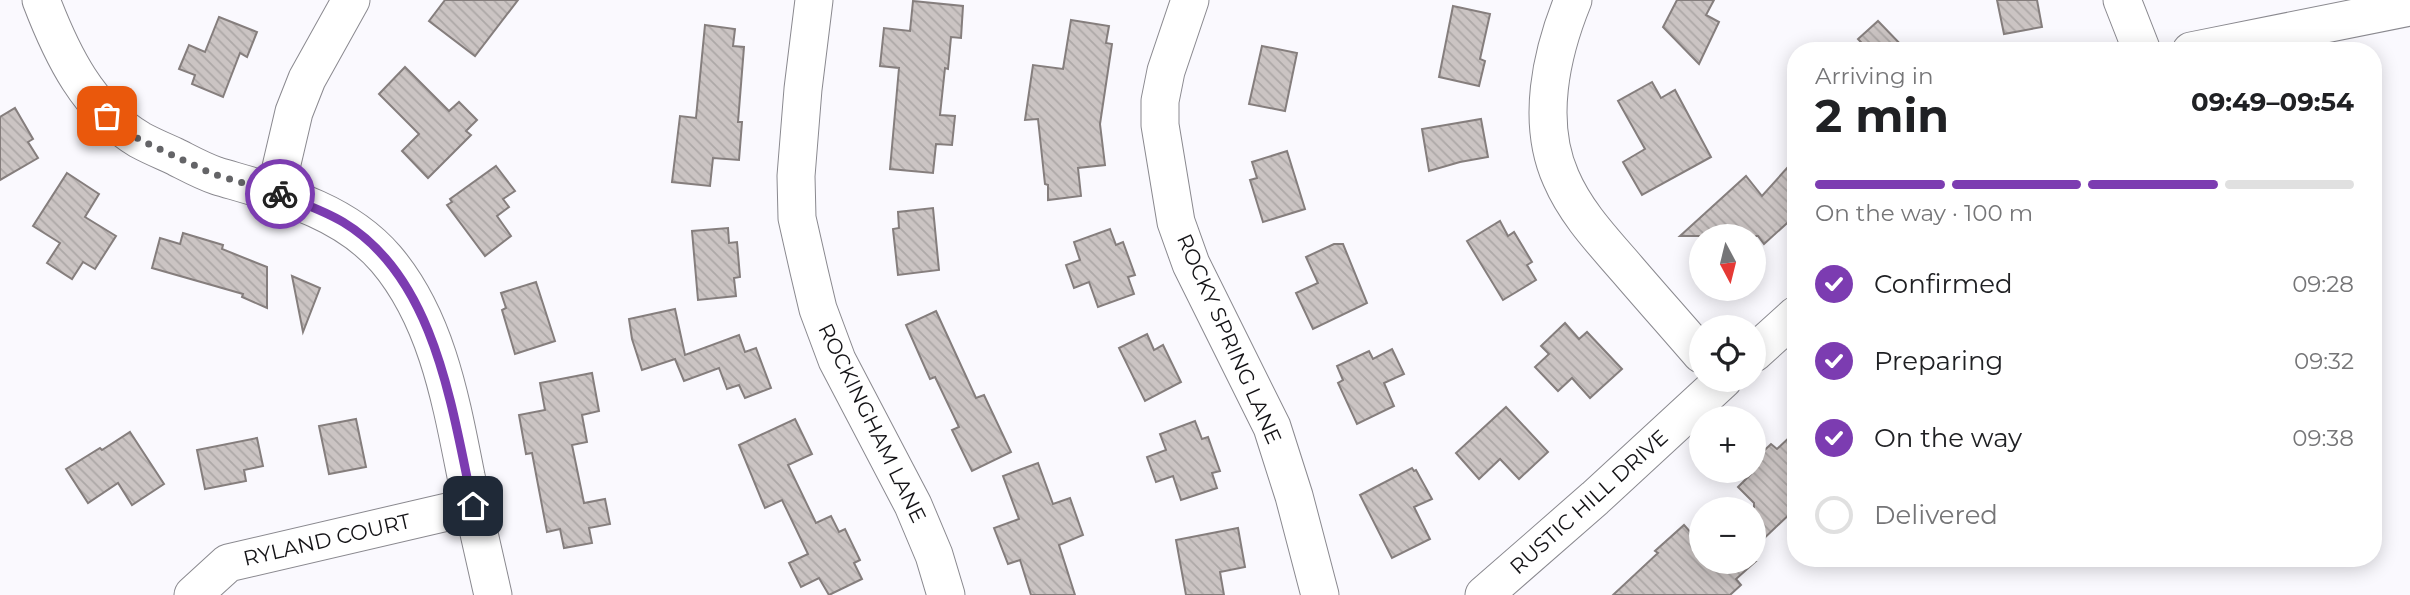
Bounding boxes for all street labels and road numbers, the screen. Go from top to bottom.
street label: ROCKY SPRING LANE [1172,230,1287,448]
street label: ROCKINGHAM LANE [813,319,932,526]
street label: RUSTIC HILL DRIVE [1505,424,1673,579]
street label: RYLAND COURT [241,508,413,571]

